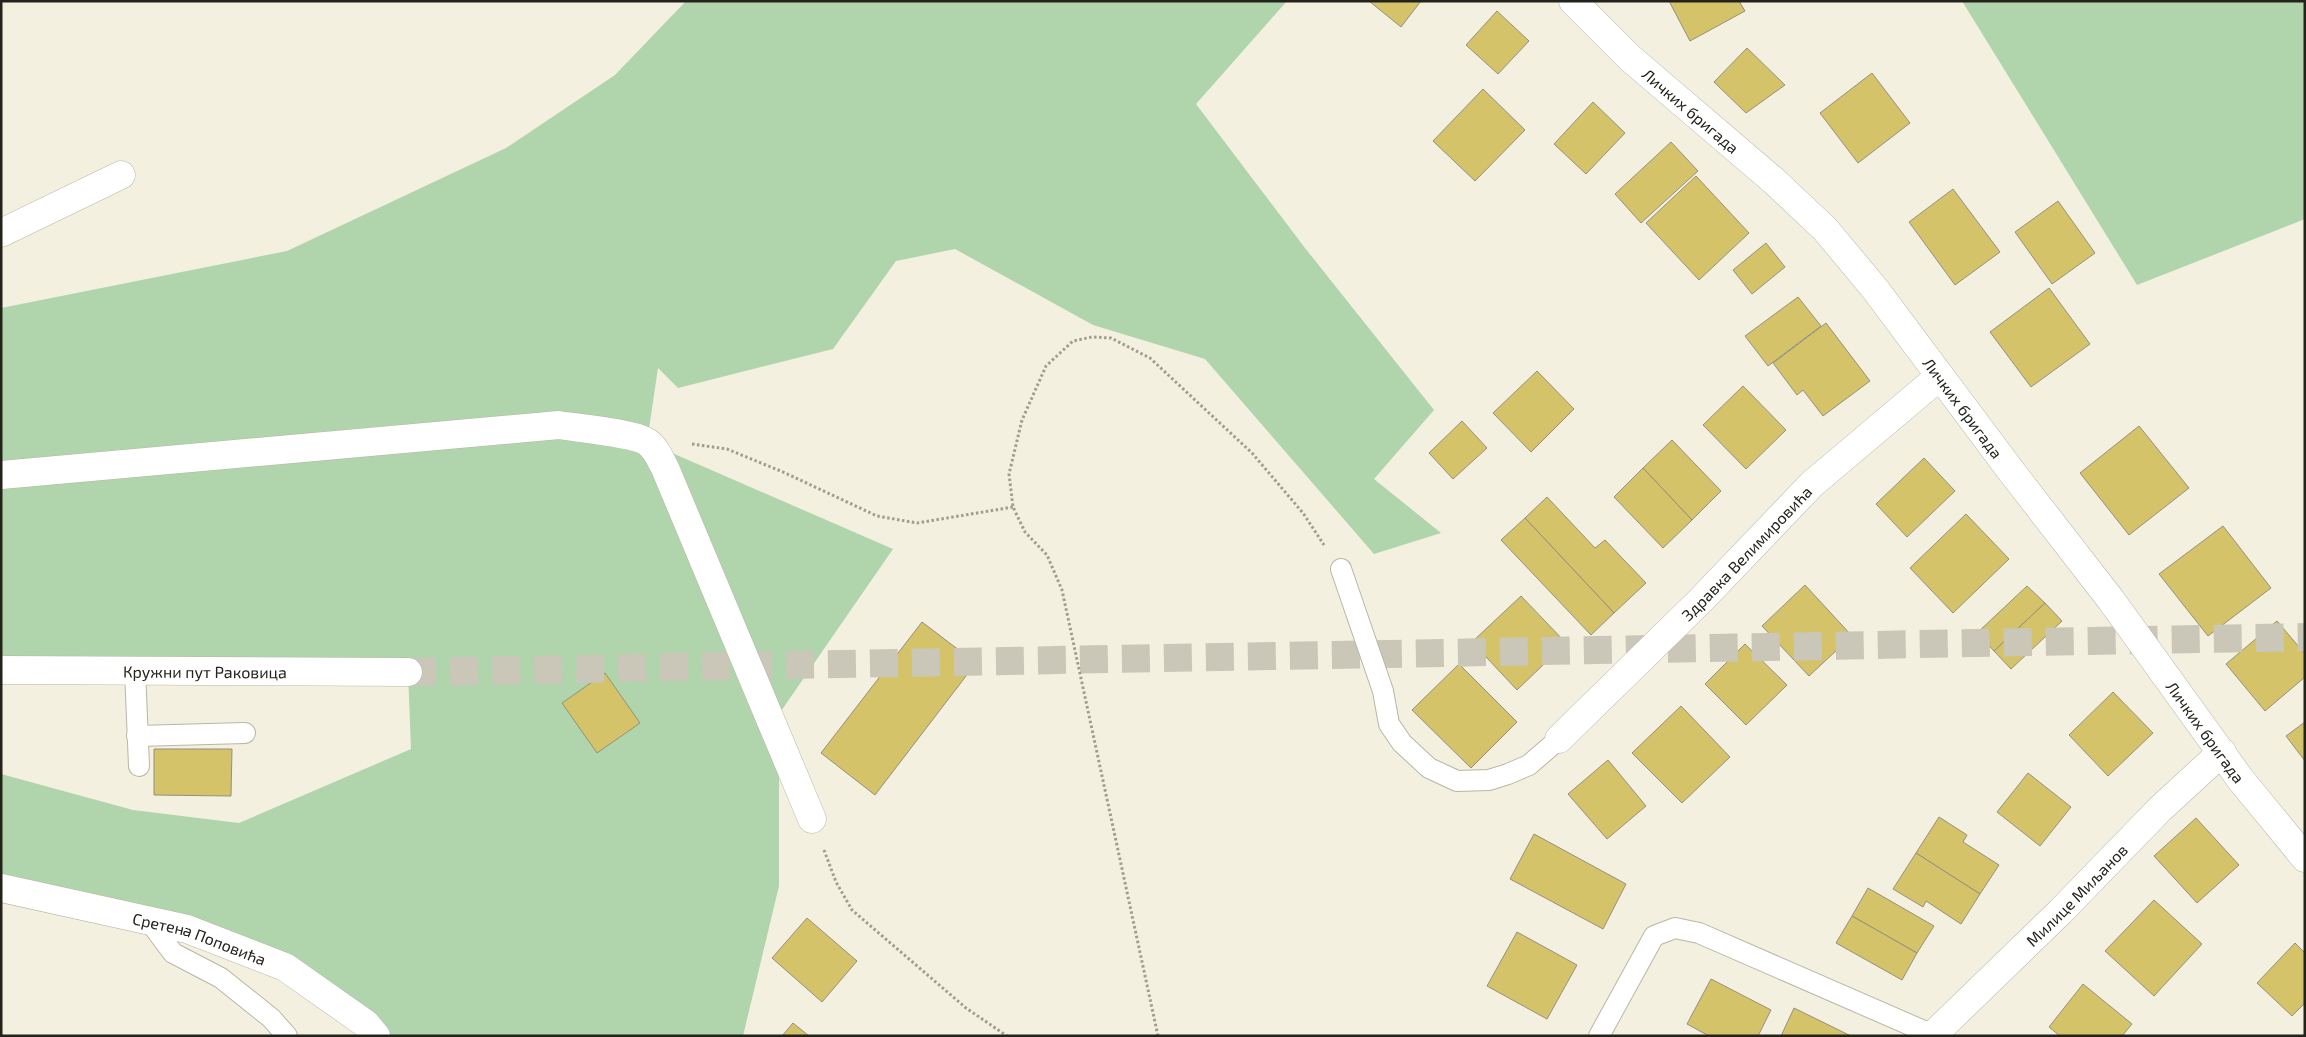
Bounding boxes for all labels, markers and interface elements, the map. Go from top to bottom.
street label: Личких бригада [1639,64,1743,157]
street label: Личких бригада [1920,353,2007,462]
street label: Здравка Велимировића [1677,481,1815,624]
street label: Кружни пут Раковица [123,661,287,681]
street label: Личких бригада [2163,677,2249,786]
street label: Милице Миљанов [2022,840,2131,950]
street label: Сретена Поповића [131,908,269,968]

